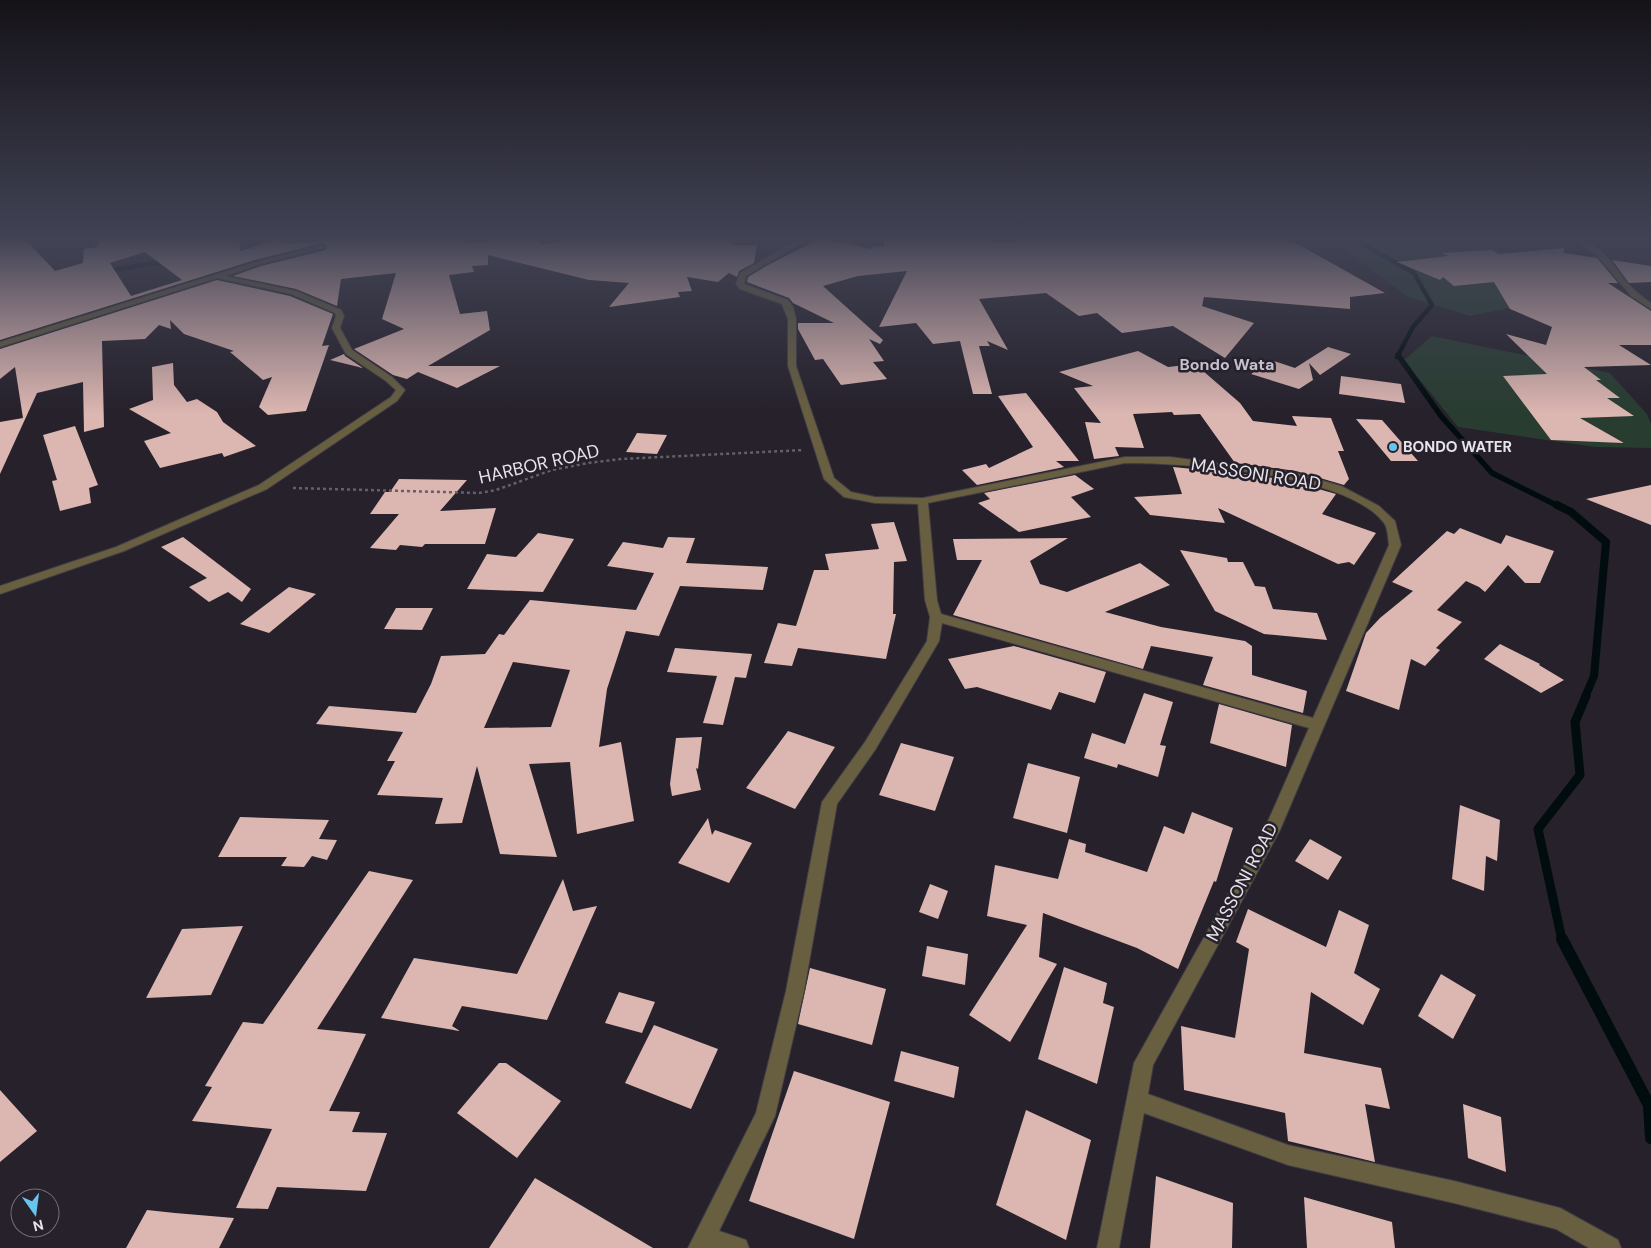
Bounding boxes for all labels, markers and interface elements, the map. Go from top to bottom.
district label: Bondo Wata [1180,354,1274,375]
place label: BONDO WATER [1403,437,1512,457]
street label: HARBOR ROAD [476,438,602,490]
marker: BONDO WATER [1387,441,1399,453]
street label: MASSONI ROAD [1189,452,1323,496]
street label: MASSONI ROAD [1201,818,1283,946]
north arrow [10,1188,60,1238]
text: N [31,1216,45,1236]

